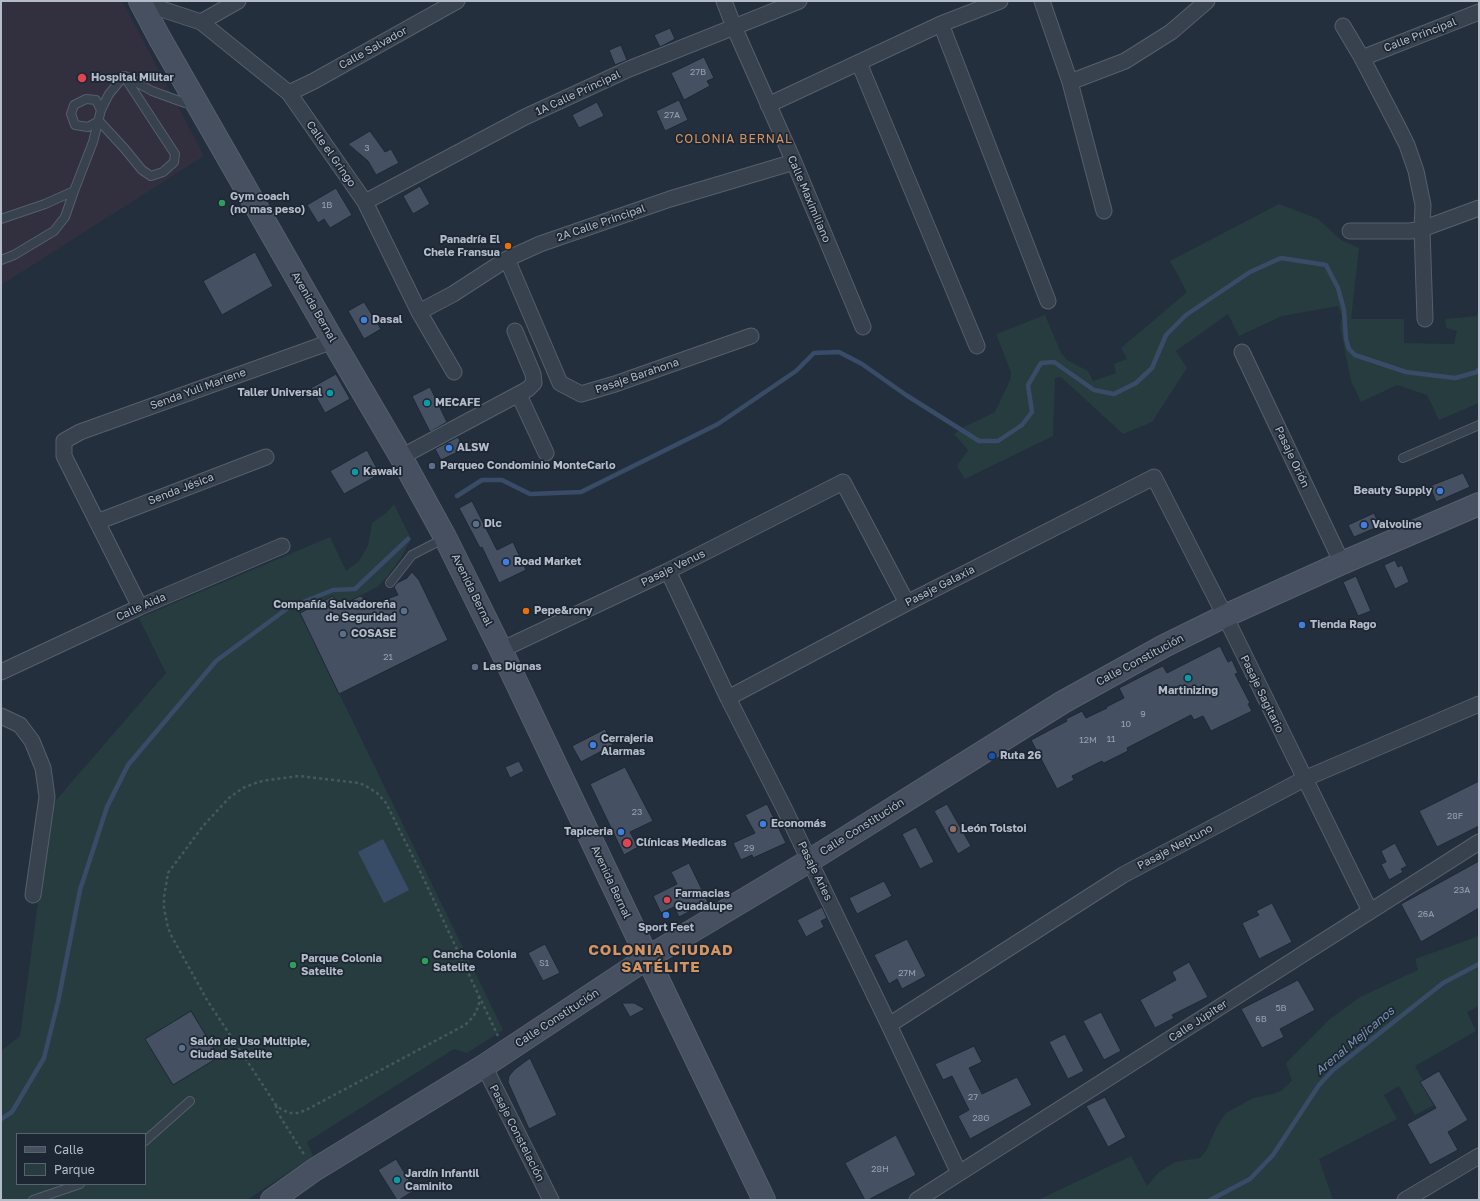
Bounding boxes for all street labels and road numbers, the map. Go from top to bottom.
street label: Calle Principal [1382,15,1458,55]
street label: Calle Salvador [337,24,409,72]
street label: 1A Calle Principal [534,68,622,118]
street label: Calle el Gringo [303,118,359,190]
street label: Calle Maximiliano [785,154,833,244]
street label: 2A Calle Principal [555,202,647,244]
street label: Avenida Bernal [289,269,339,345]
street label: Pasaje Barahona [593,355,681,397]
street label: Senda Yuli Marlene [148,366,248,412]
street label: Pasaje Orión [1272,424,1312,490]
street label: Senda Jésica [146,470,216,508]
street label: Pasaje Venus [639,547,707,589]
street label: Avenida Bernal [449,552,495,628]
street label: Pasaje Galaxia [903,563,977,609]
street label: Calle Aida [114,590,168,624]
street label: Calle Constitución [1094,631,1186,689]
street label: Pasaje Sagitario [1237,653,1287,735]
street label: Calle Constitución [817,796,907,858]
street label: Pasaje Neptuno [1135,822,1215,872]
street label: Pasaje Aries [795,839,835,903]
street label: Avenida Bernal [588,843,634,921]
street label: Calle Constitución [513,986,601,1050]
street label: Calle Júpiter [1166,997,1230,1045]
street label: Pasaje Constelación [487,1082,547,1184]

